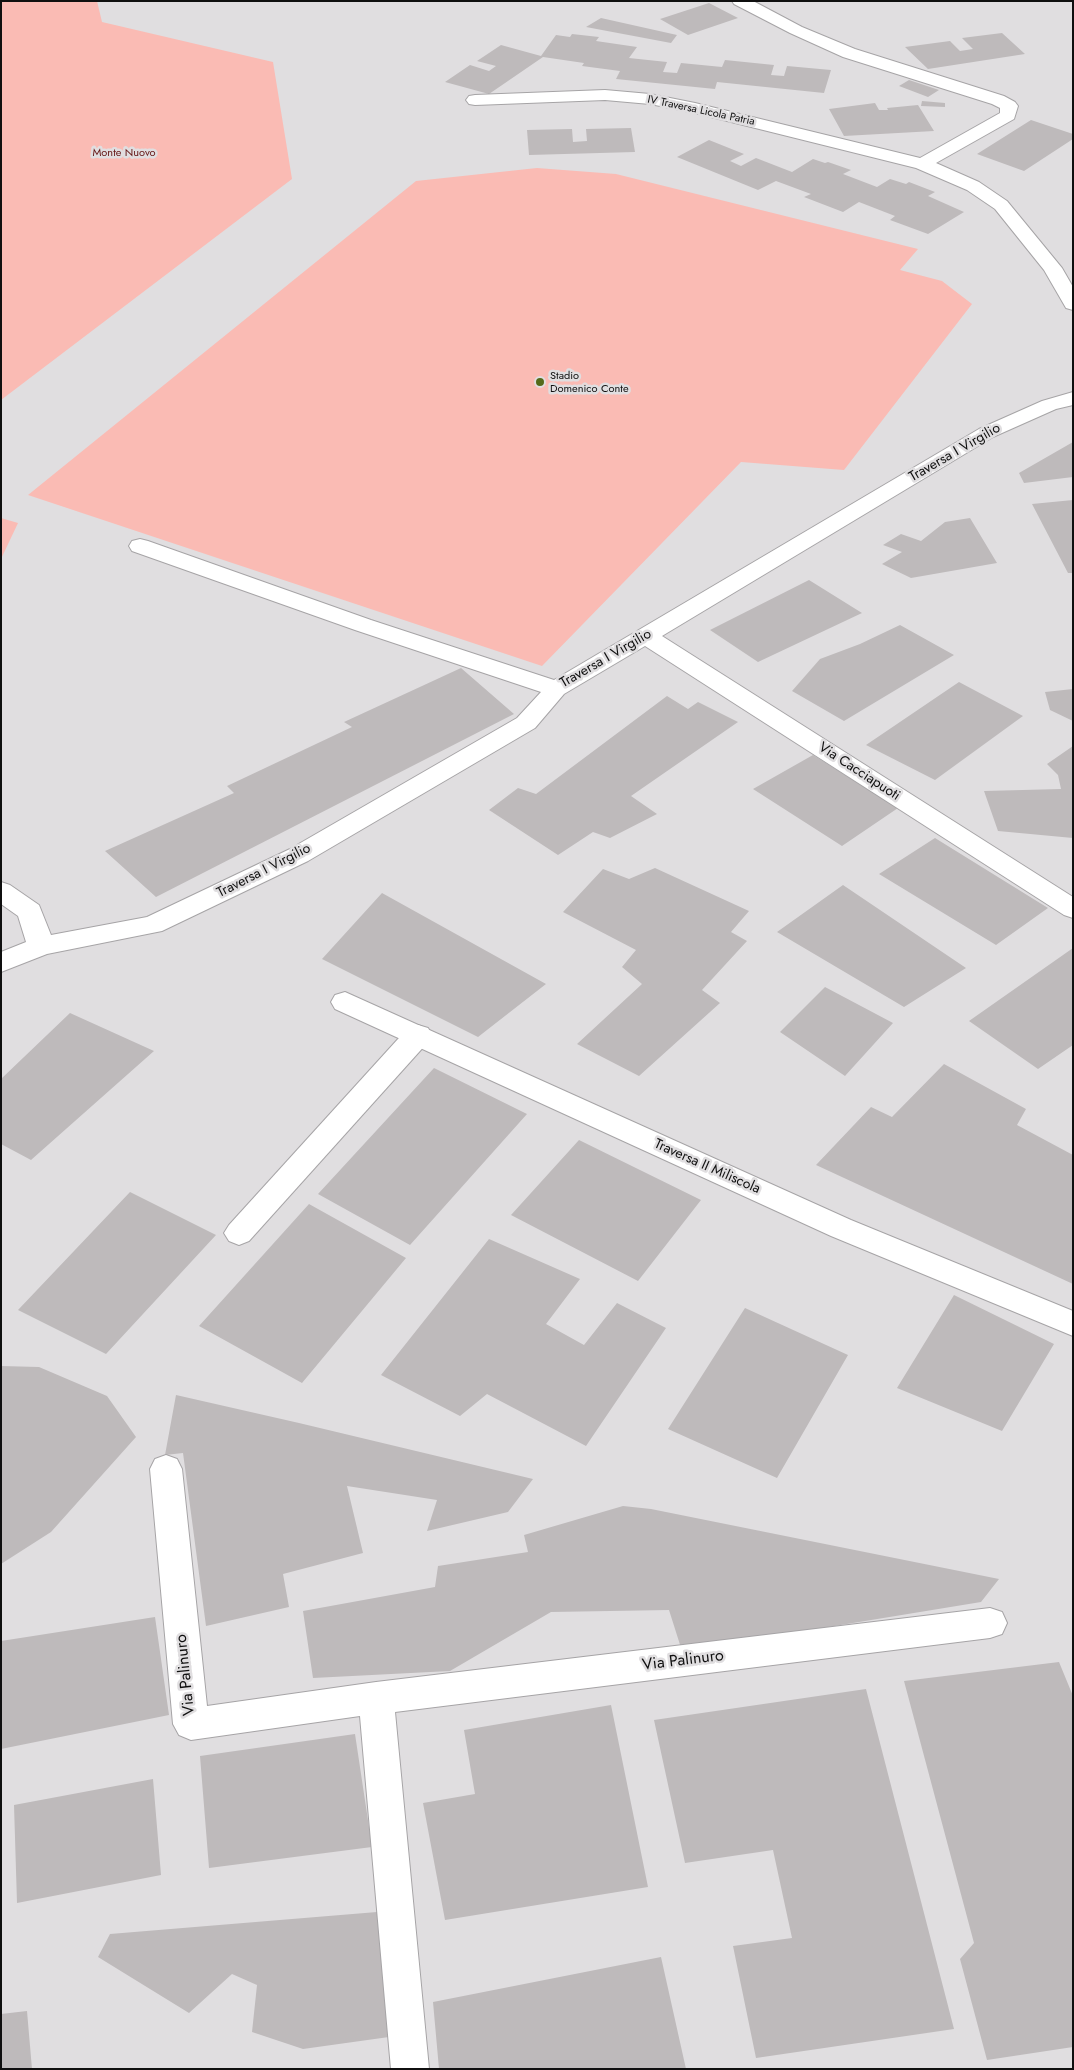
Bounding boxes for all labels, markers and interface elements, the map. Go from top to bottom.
street label: IV Traversa Licola Patria [646,93,756,129]
park label: Monte Nuovo [92,146,156,160]
place label: Stadio Domenico Conte [550,369,629,395]
marker: Stadio Domenico Conte [534,376,546,388]
street label: Traversa I Virgilio [906,420,1004,486]
street label: Traversa I Virgilio [557,626,655,692]
street label: Via Cacciapuoti [815,739,903,805]
street label: Traversa I Virgilio [214,840,314,902]
street label: Traversa II Miliscola [651,1136,763,1198]
street label: Via Palinuro [172,1633,200,1717]
street label: Via Palinuro [641,1646,725,1676]

